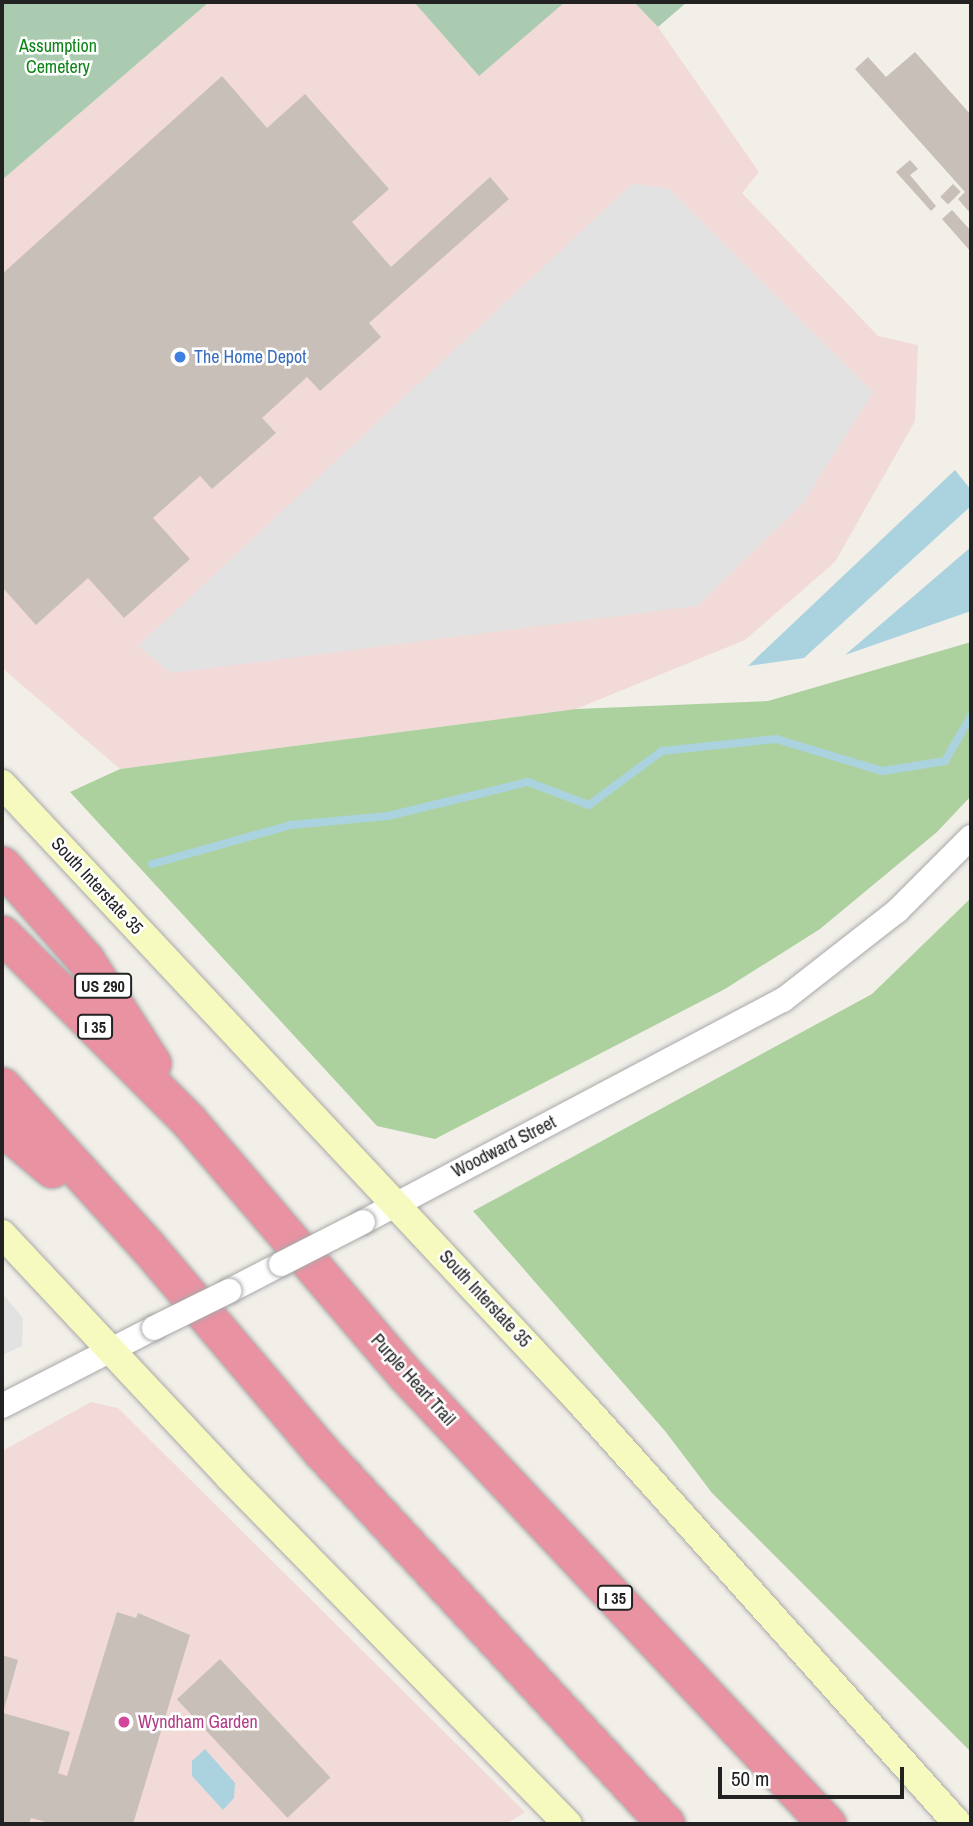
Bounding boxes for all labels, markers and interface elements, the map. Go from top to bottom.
park label: Assumption Cemetery [19,36,97,78]
place label: The Home Depot [194,346,306,368]
marker: The Home Depot [172,349,188,365]
street label: South Interstate 35 [47,833,147,939]
road number: US 290 [73,974,133,998]
road number: I 35 [76,1015,114,1040]
street label: Woodward Street [448,1112,560,1182]
street label: South Interstate 35 [435,1246,535,1352]
street label: Purple Heart Trail [366,1330,460,1430]
road number: I 35 [596,1586,634,1610]
place label: Wyndham Garden [138,1711,258,1733]
marker: Wyndham Garden [116,1714,132,1730]
scale bar [721,1752,906,1796]
text: 50 m [731,1764,769,1793]

